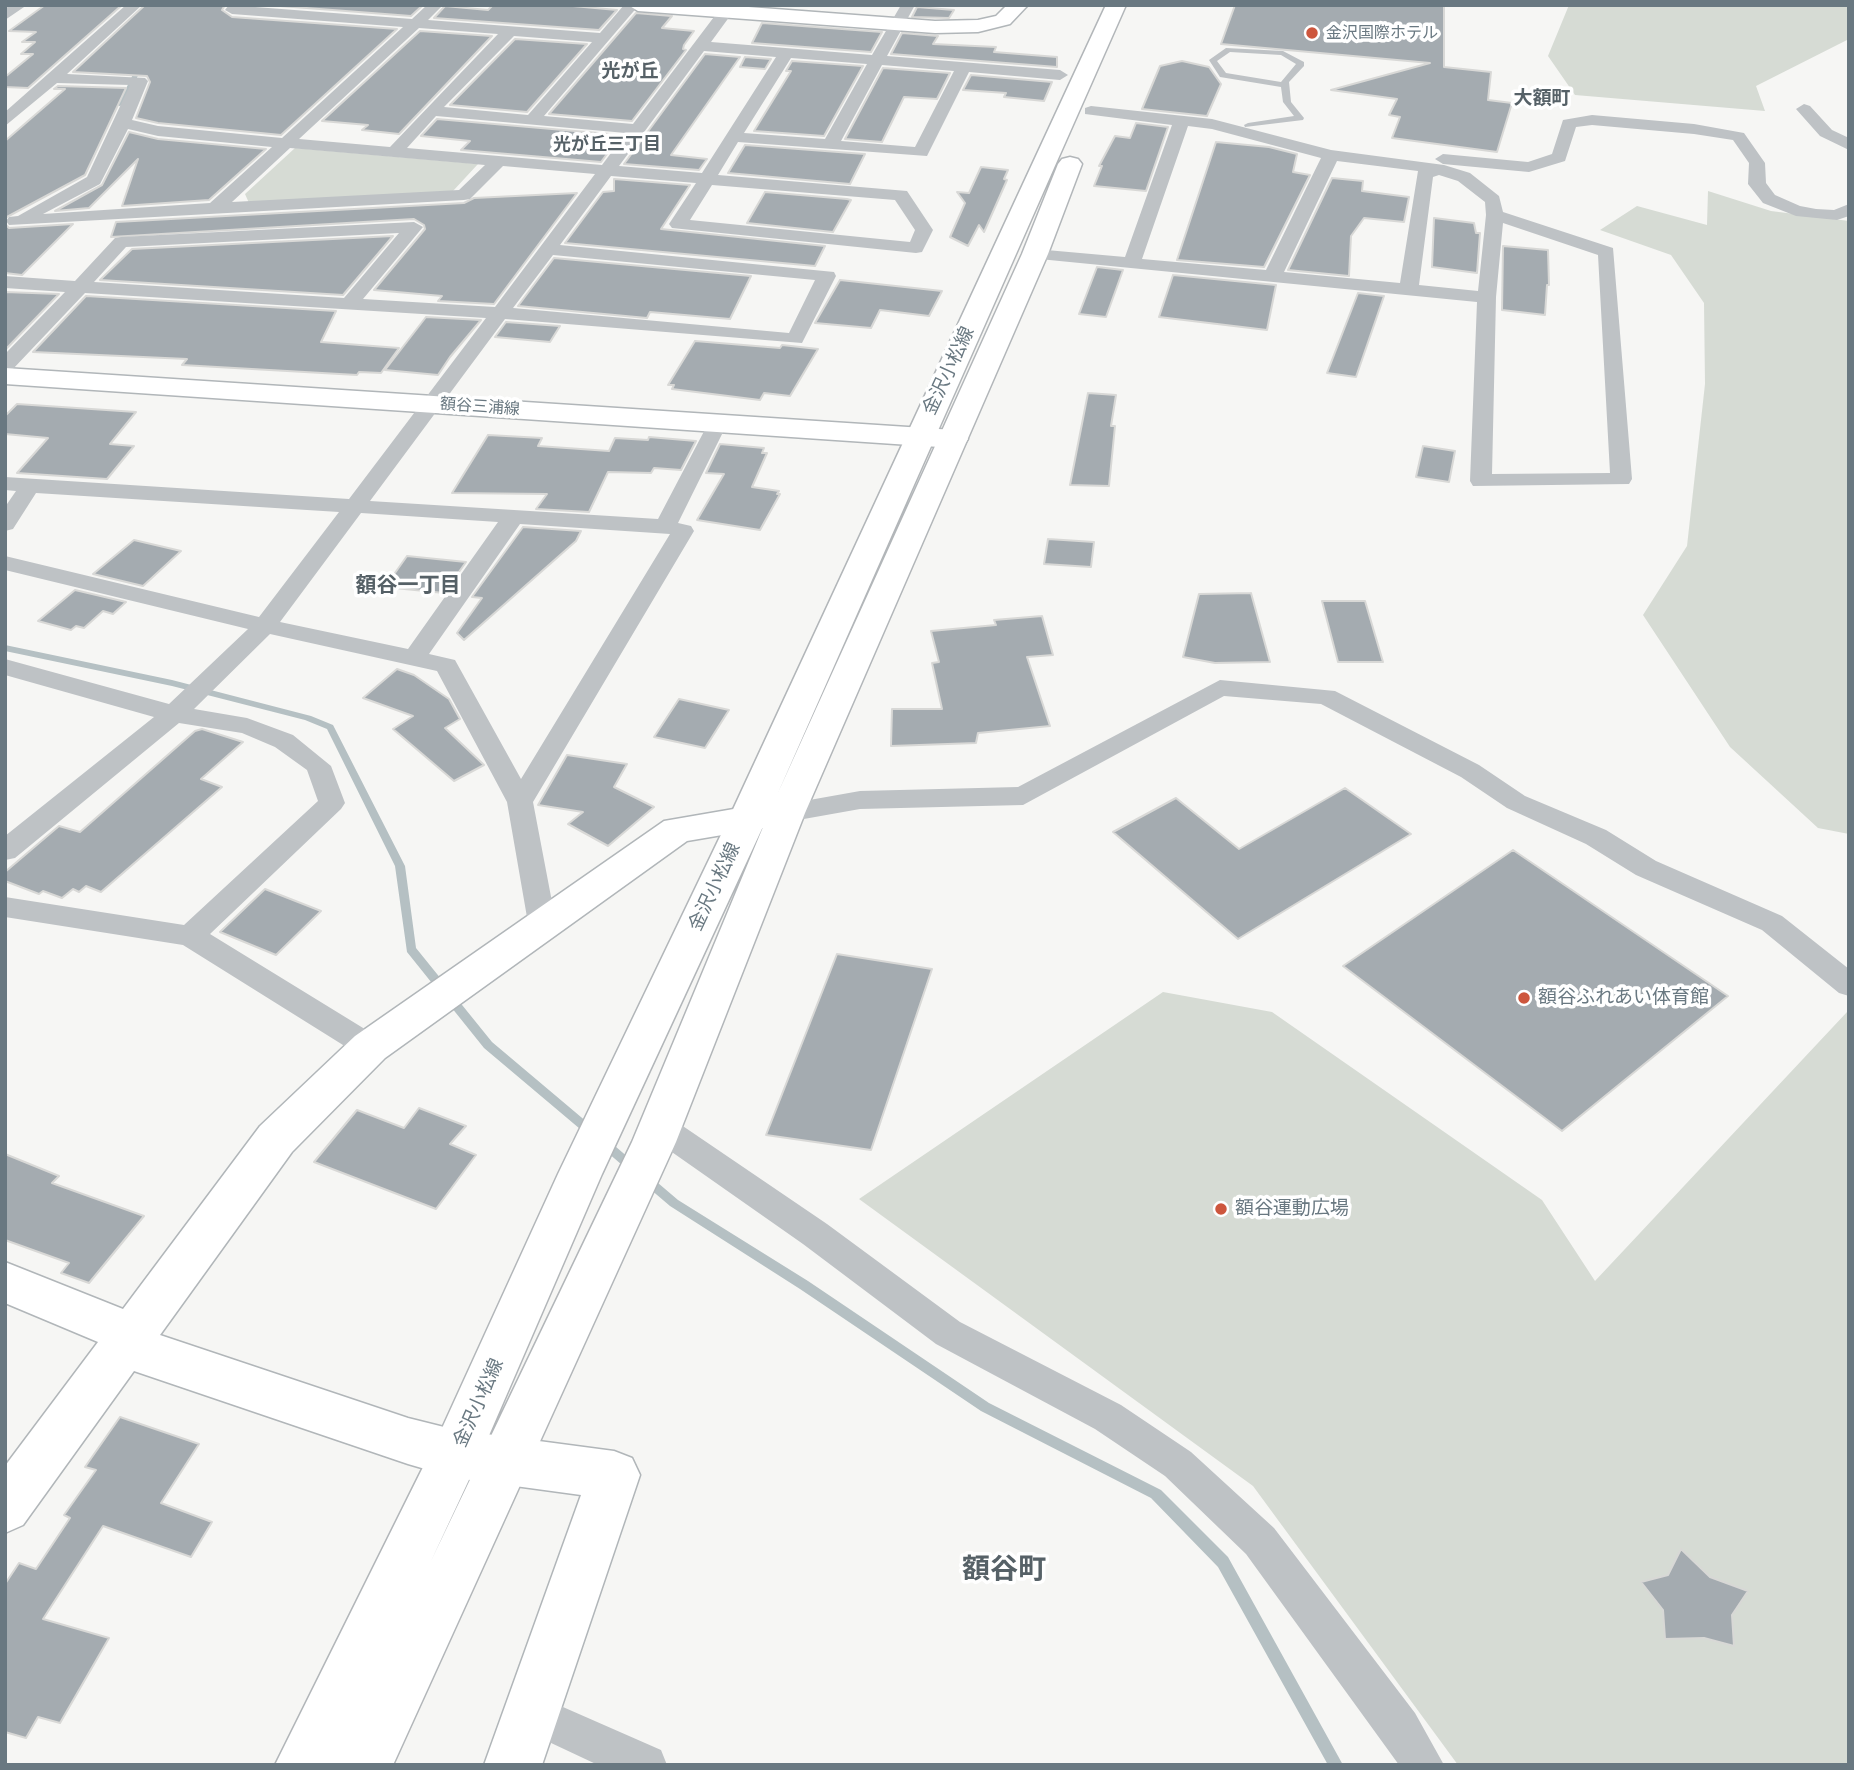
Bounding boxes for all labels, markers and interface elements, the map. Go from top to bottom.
place label: 金沢国際ホテル [1326,23,1438,43]
marker: 金沢国際ホテル [1304,25,1320,41]
district label: 光が丘 [602,61,658,83]
district label: 大額町 [1514,88,1570,110]
district label: 光が丘三丁目 [553,134,661,156]
street label: 金沢小松線 [919,323,979,419]
street label: 額谷三浦線 [439,395,521,419]
district label: 額谷一丁目 [356,573,460,599]
street label: 金沢小松線 [685,839,745,935]
place label: 額谷ふれあい体育館 [1538,987,1709,1009]
marker: 額谷ふれあい体育館 [1516,990,1532,1006]
place label: 額谷運動広場 [1235,1198,1349,1220]
marker: 額谷運動広場 [1213,1201,1229,1217]
street label: 金沢小松線 [449,1355,509,1451]
district label: 額谷町 [962,1553,1046,1587]

